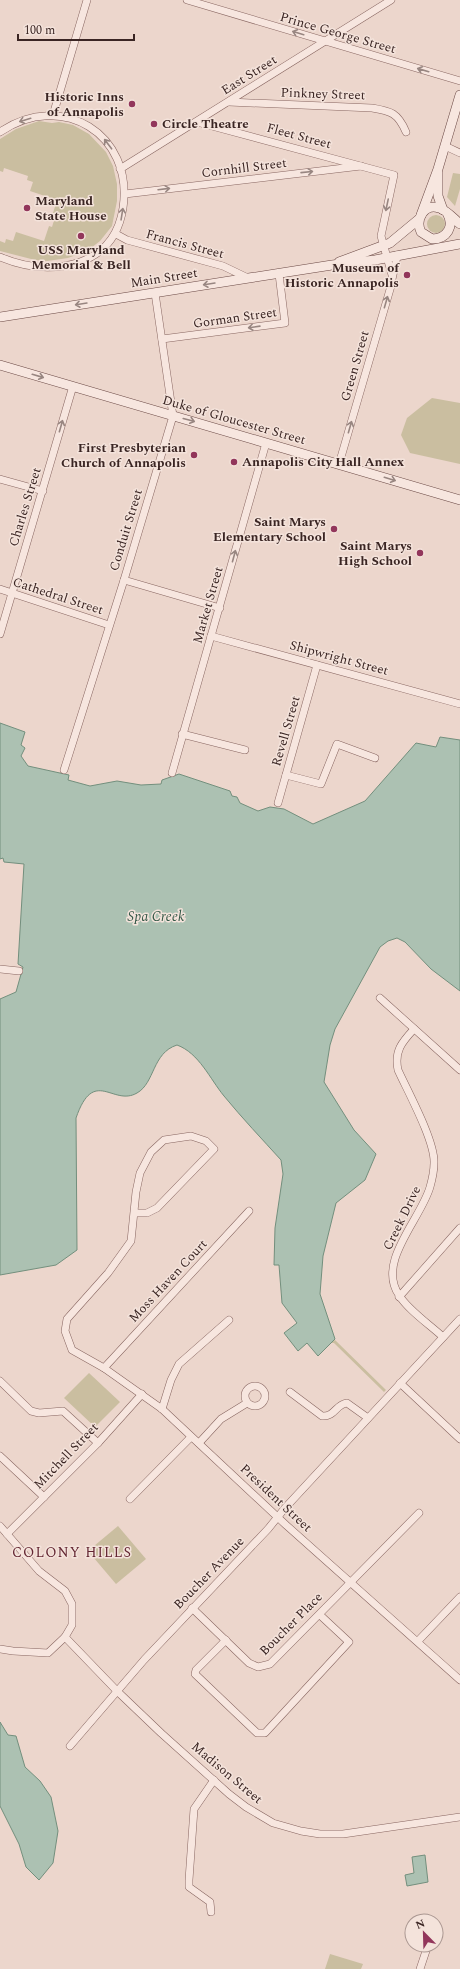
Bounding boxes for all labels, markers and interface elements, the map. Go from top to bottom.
street label: Prince George Street [278,7,399,59]
scale bar [18,16,134,42]
text: 100 m [24,21,55,40]
one-way arrow [292,29,305,36]
street label: East Street [217,50,281,100]
one-way arrow [416,66,429,73]
street label: Pinkney Street [280,83,366,105]
place label: Historic Inns of Annapolis [45,87,124,122]
marker: Historic Inns of Annapolis [127,99,137,109]
place label: Circle Theatre [162,114,249,134]
one-way arrow [19,117,32,124]
street label: Fleet Street [264,118,334,154]
marker: Circle Theatre [149,119,159,129]
one-way arrow [104,139,112,150]
street label: Cornhill Street [200,153,288,183]
one-way arrow [300,169,313,176]
one-way arrow [157,185,170,193]
place label: Maryland State House [35,191,107,226]
one-way arrow [383,198,391,211]
marker: Maryland State House [22,203,32,213]
one-way arrow [118,208,126,221]
street label: Francis Street [144,224,227,264]
marker: USS Maryland Memorial & Bell [76,231,86,241]
place label: USS Maryland Memorial & Bell [31,240,131,275]
place label: Museum of Historic Annapolis [285,258,400,293]
street label: Main Street [129,263,199,293]
marker: Museum of Historic Annapolis [402,270,412,280]
one-way arrow [203,280,216,288]
one-way arrow [383,296,390,309]
one-way arrow [75,300,88,308]
street label: Gorman Street [192,302,279,334]
one-way arrow [248,323,261,331]
street label: Green Street [335,328,375,404]
one-way arrow [31,373,44,380]
street label: Duke of Gloucester Street [160,390,308,450]
one-way arrow [182,417,195,425]
one-way arrow [58,420,65,433]
one-way arrow [347,420,354,433]
place label: First Presbyterian Church of Annapolis [61,438,186,473]
marker: First Presbyterian Church of Annapolis [189,450,199,460]
place label: Annapolis City Hall Annex [242,452,404,472]
marker: Annapolis City Hall Annex [229,457,239,467]
street label: Charles Street [4,465,47,549]
one-way arrow [383,476,396,483]
street label: Conduit Street [104,486,148,573]
place label: Saint Marys Elementary School [213,512,326,547]
marker: Saint Marys Elementary School [329,524,339,534]
place label: Saint Marys High School [338,536,412,571]
marker: Saint Marys High School [415,548,425,558]
one-way arrow [231,550,239,563]
street label: Market Street [187,564,229,646]
street label: Cathedral Street [10,572,106,620]
street label: Shipwright Street [287,635,391,681]
street label: Revell Street [266,693,306,769]
water label: Spa Creek [127,906,185,927]
street label: Creek Drive [378,1182,426,1254]
street label: Moss Haven Court [124,1235,212,1327]
street label: Mitchell Street [29,1418,103,1494]
street label: President Street [235,1459,317,1537]
street label: Boucher Avenue [169,1532,249,1614]
district label: COLONY HILLS [12,1542,132,1563]
street label: Boucher Place [255,1588,327,1660]
street label: Madison Street [187,1737,267,1809]
north arrow [404,1913,444,1953]
text: N [413,1915,428,1934]

